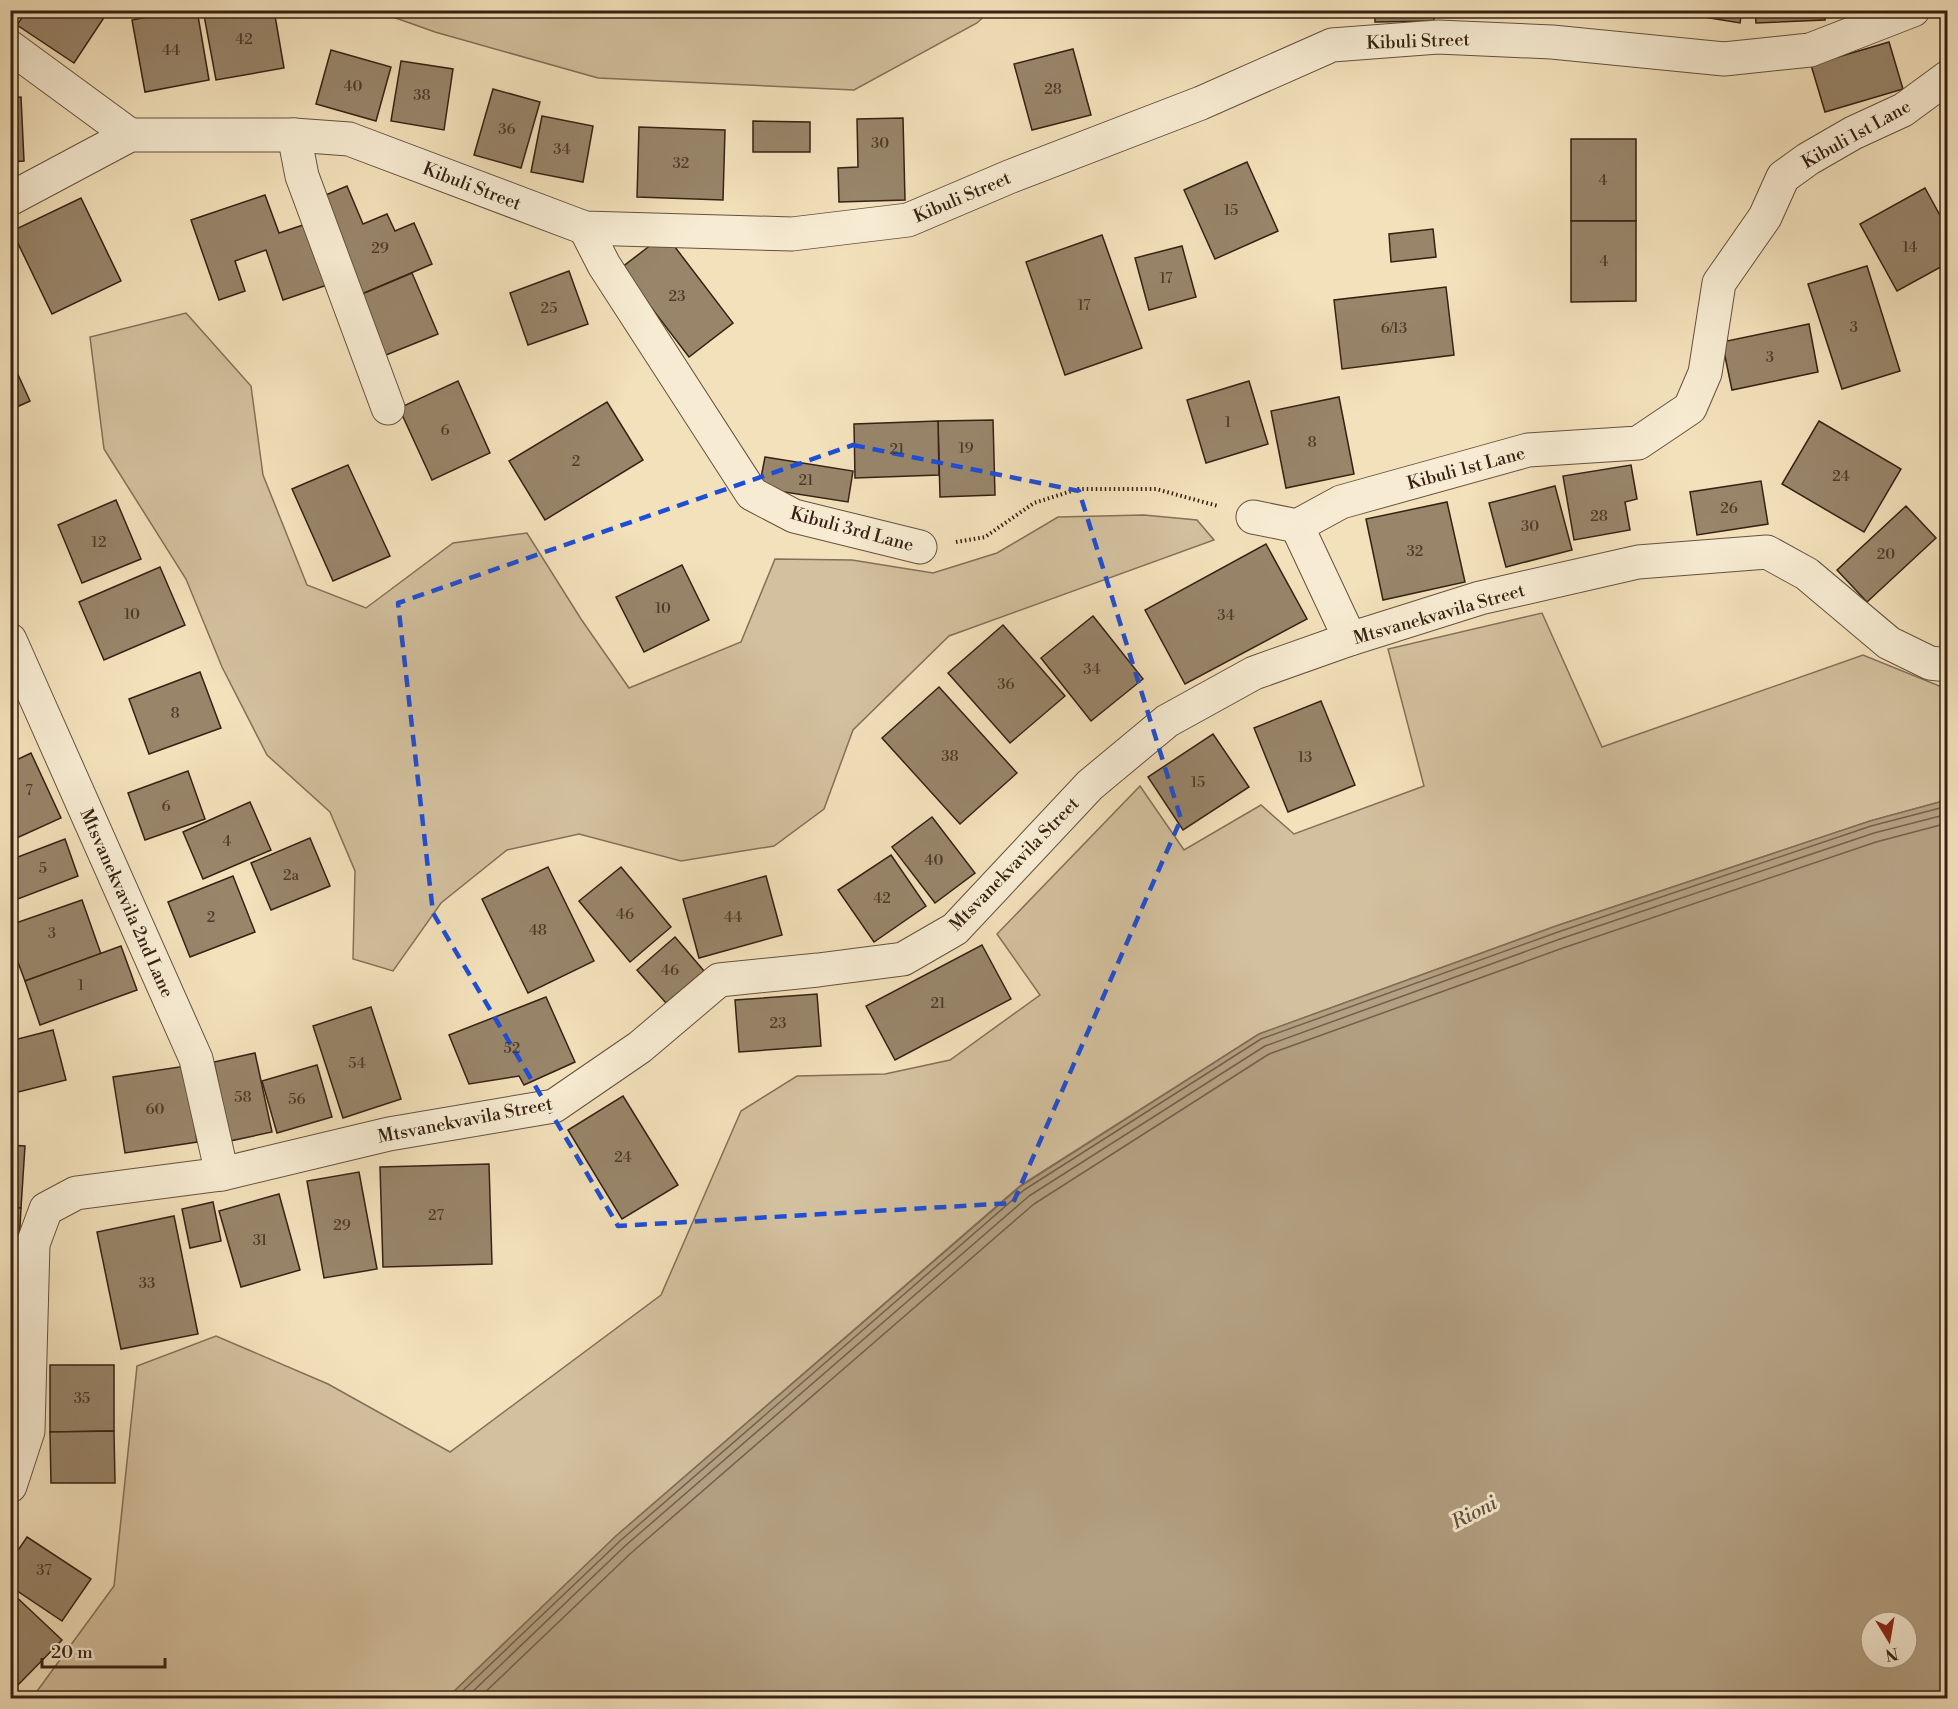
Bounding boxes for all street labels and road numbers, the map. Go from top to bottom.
street label: Kibuli Street [1366,28,1471,55]
street label: Kibuli 1st Lane [1798,95,1915,174]
street label: Kibuli Street [419,157,525,216]
street label: Kibuli Street [910,166,1015,228]
street label: Kibuli 1st Lane [1405,442,1528,495]
street label: Kibuli 3rd Lane [788,502,916,557]
street label: Mtsvanekvavila Street [1351,579,1528,650]
street label: Mtsvanekvavila Street [944,792,1085,936]
street label: Mtsvanekvavila 2nd Lane [74,805,179,1001]
street label: Mtsvanekvavila Street [376,1092,555,1149]

